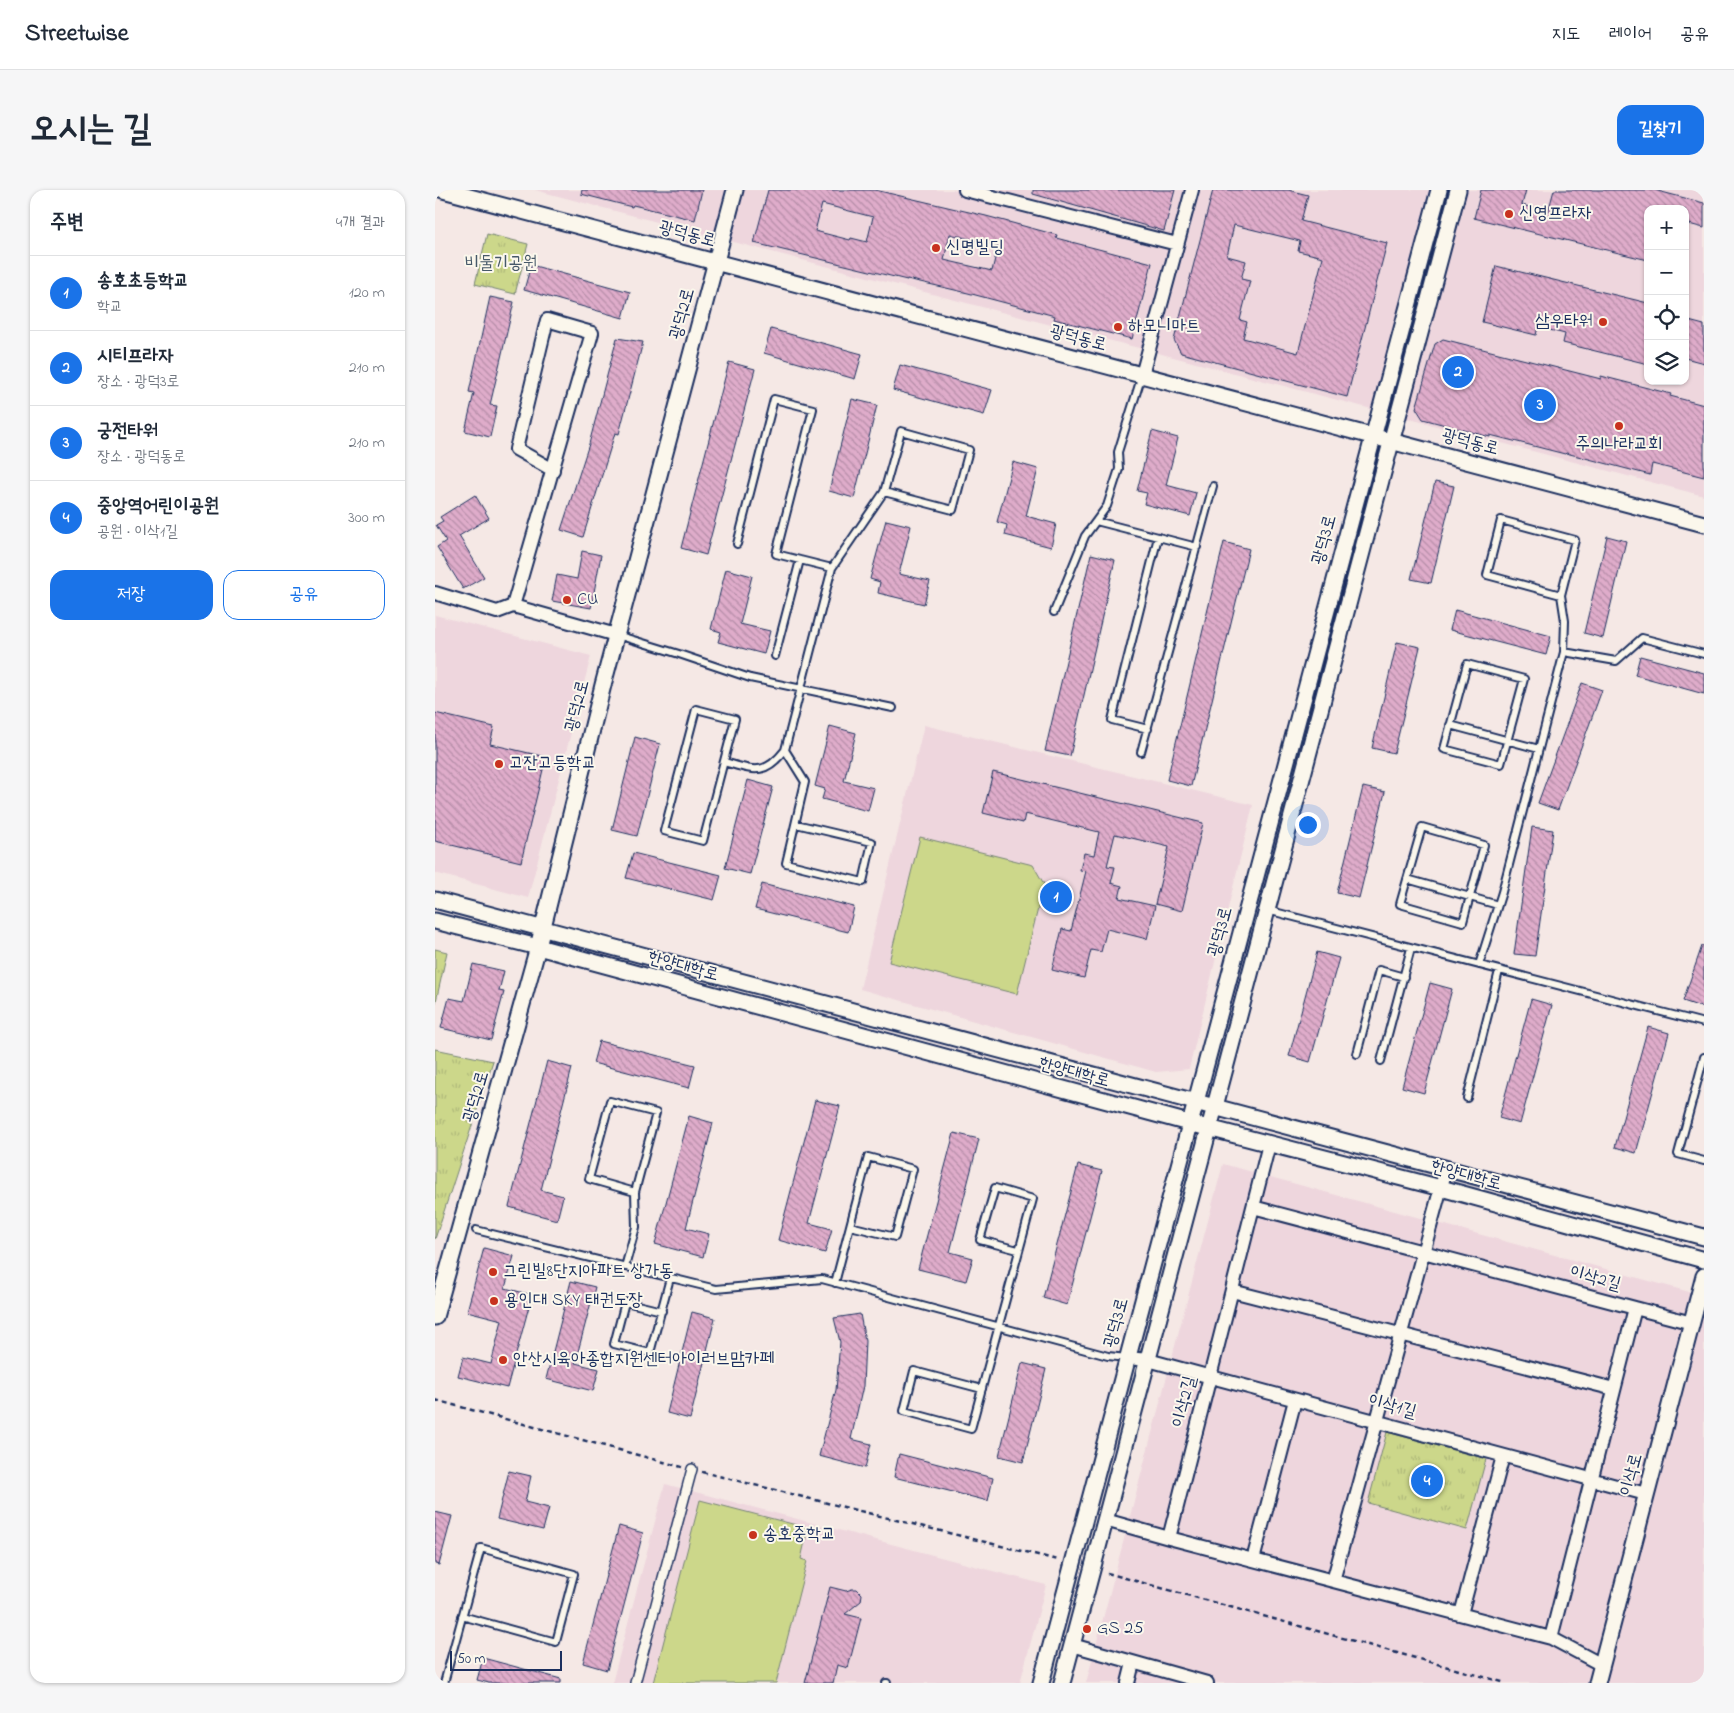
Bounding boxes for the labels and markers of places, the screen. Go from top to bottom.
place label: 신영프라자 [1519,201,1592,227]
marker: 신영프라자 [1503,208,1515,220]
place label: 신명빌딩 [946,235,1004,261]
marker: 신명빌딩 [930,242,942,254]
place label: 삼우타워 [1535,309,1593,335]
place label: 하모니마트 [1128,314,1200,340]
marker: 삼우타워 [1597,316,1609,328]
marker: 하모니마트 [1112,321,1124,333]
pin: 2 [1442,353,1474,391]
pin: 3 [1524,386,1556,424]
marker: 주의나라교회 [1613,420,1625,432]
place label: 주의나라교회 [1576,432,1662,458]
place label: CU [577,587,598,613]
marker: CU [561,594,573,606]
place label: 고잔고등학교 [509,751,596,777]
marker: 고잔고등학교 [493,758,505,770]
pin: 1 [1040,878,1072,916]
place label: 그린빌8단지아파트 상가동 [503,1259,674,1285]
marker: 그린빌8단지아파트 상가동 [487,1266,499,1278]
place label: 용인대 SKY 태권도장 [504,1288,643,1314]
marker: 용인대 SKY 태권도장 [488,1295,500,1307]
place label: 안산시육아종합지원센터아이러브맘카페 [513,1347,774,1373]
marker: 안산시육아종합지원센터아이러브맘카페 [497,1354,509,1366]
pin: 4 [1411,1462,1443,1500]
place label: 송호중학교 [763,1522,835,1548]
marker: 송호중학교 [747,1529,759,1541]
place label: GS 25 [1097,1616,1144,1642]
marker: GS 25 [1081,1623,1093,1635]

